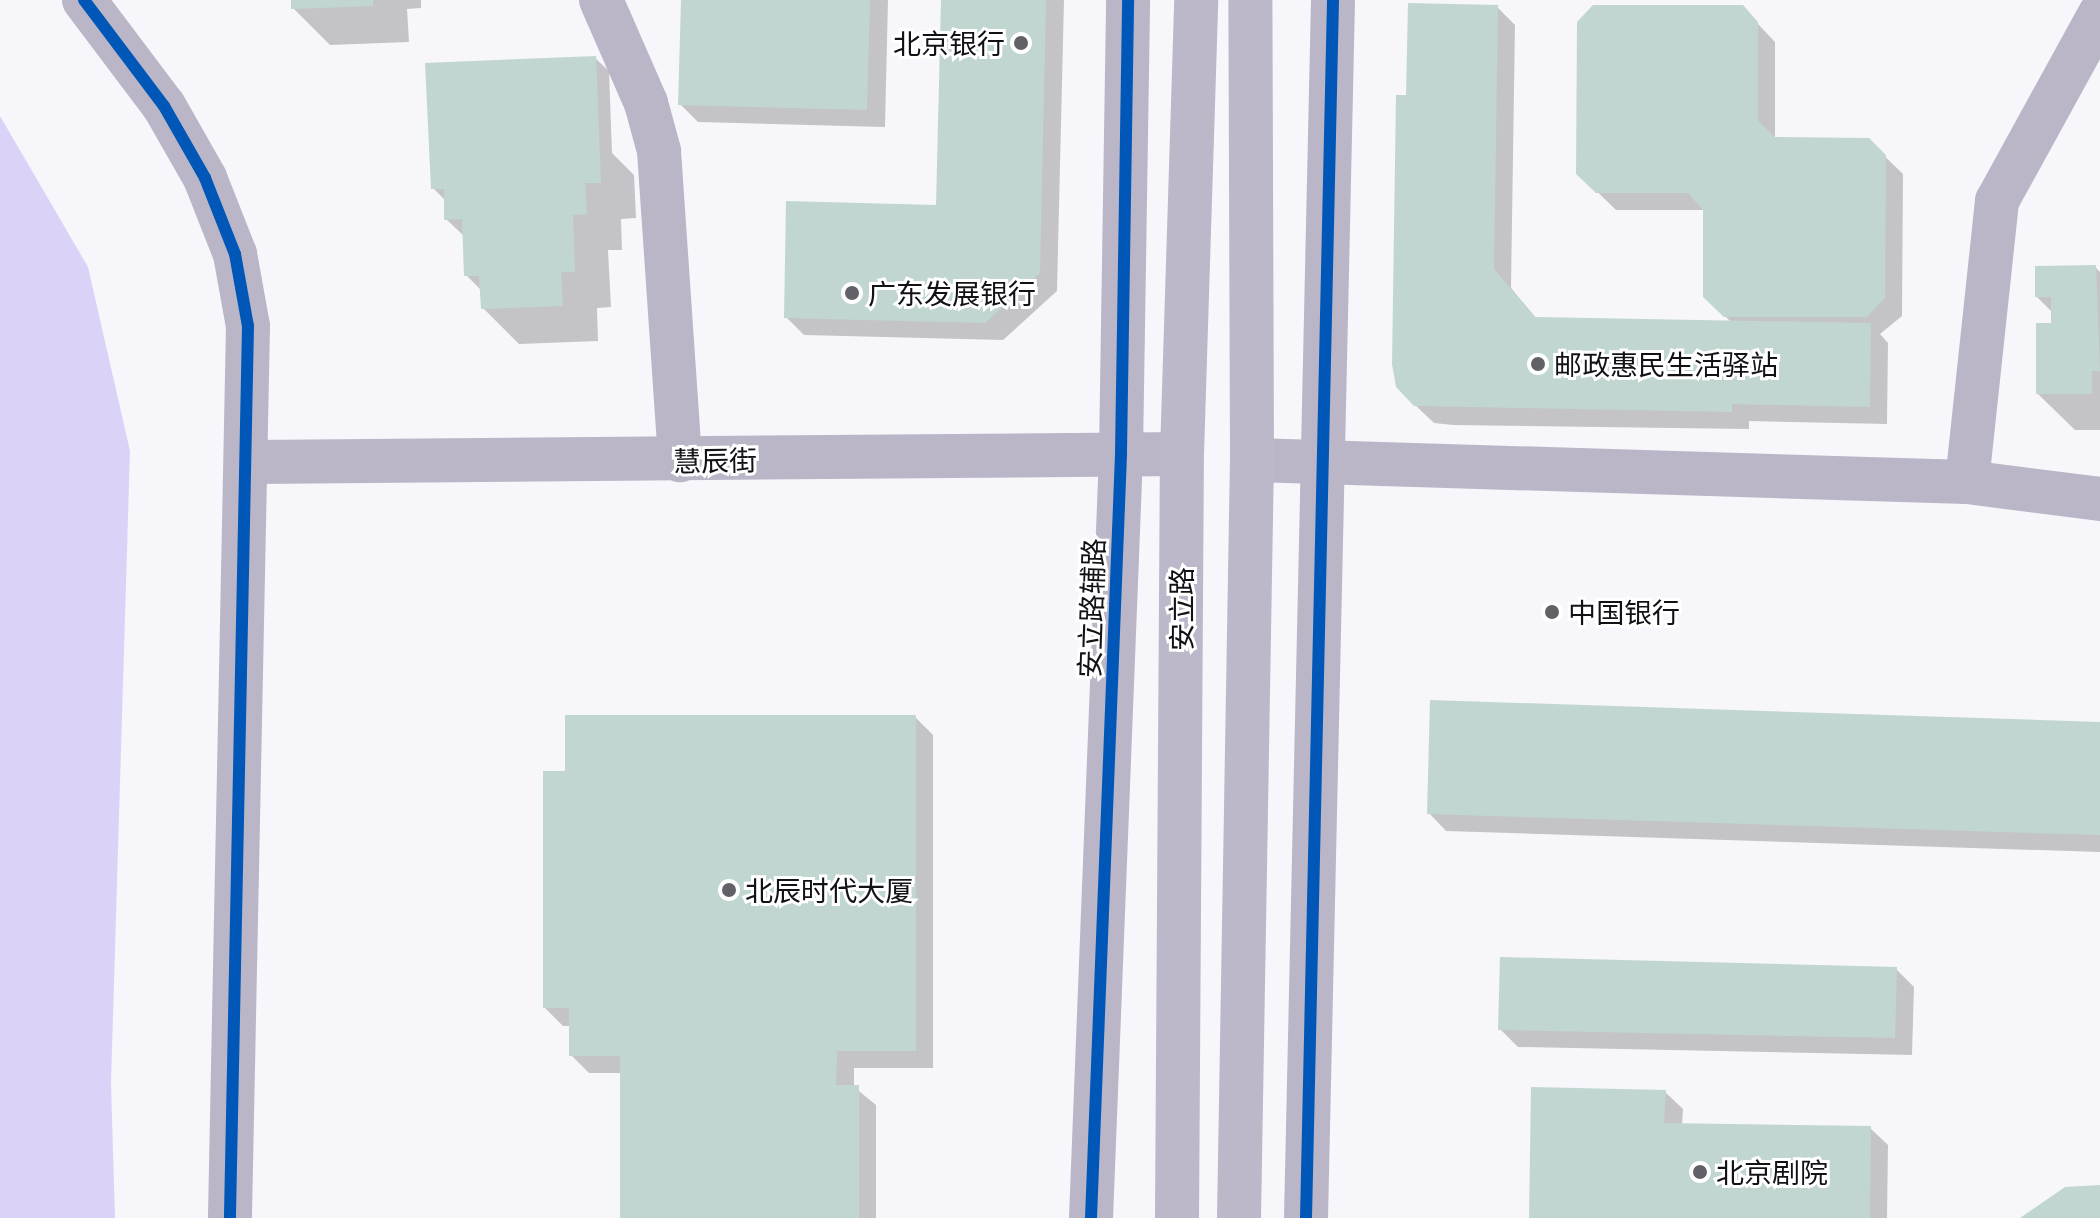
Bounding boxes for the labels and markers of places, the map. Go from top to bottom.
place label: 北京银行 [893,26,1005,60]
marker: 北京银行 [1012,34,1030,52]
place label: 广东发展银行 [868,276,1036,310]
marker: 广东发展银行 [843,284,861,302]
place label: 邮政惠民生活驿站 [1554,347,1778,381]
marker: 邮政惠民生活驿站 [1529,355,1547,373]
place label: 中国银行 [1568,595,1680,629]
marker: 中国银行 [1543,603,1561,621]
place label: 北辰时代大厦 [745,873,913,907]
marker: 北辰时代大厦 [720,881,738,899]
place label: 北京剧院 [1716,1155,1828,1189]
marker: 北京剧院 [1691,1163,1709,1181]

